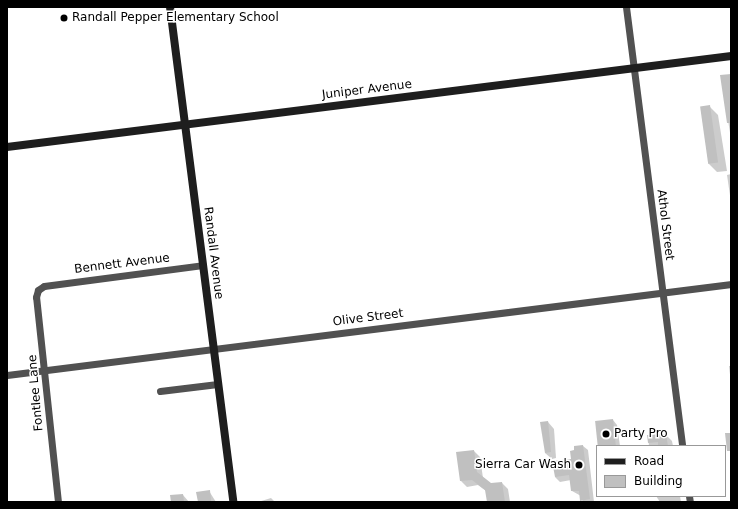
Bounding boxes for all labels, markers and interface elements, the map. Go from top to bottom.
place label: Randall Pepper Elementary School [72,11,279,25]
marker: Randall Pepper Elementary School [59,13,69,23]
street label: Juniper Avenue [321,77,413,103]
street label: Athol Street [654,189,676,261]
street label: Randall Avenue [200,206,226,300]
street label: Bennett Avenue [73,251,171,277]
street label: Olive Street [332,307,404,329]
street label: Fontlee Lane [25,354,47,432]
place label: Party Pro [614,427,668,441]
marker: Party Pro [601,429,611,439]
legend [596,445,726,497]
text: Road [634,454,664,468]
place label: Sierra Car Wash [475,458,571,472]
marker: Sierra Car Wash [574,460,584,470]
text: Building [634,474,683,488]

